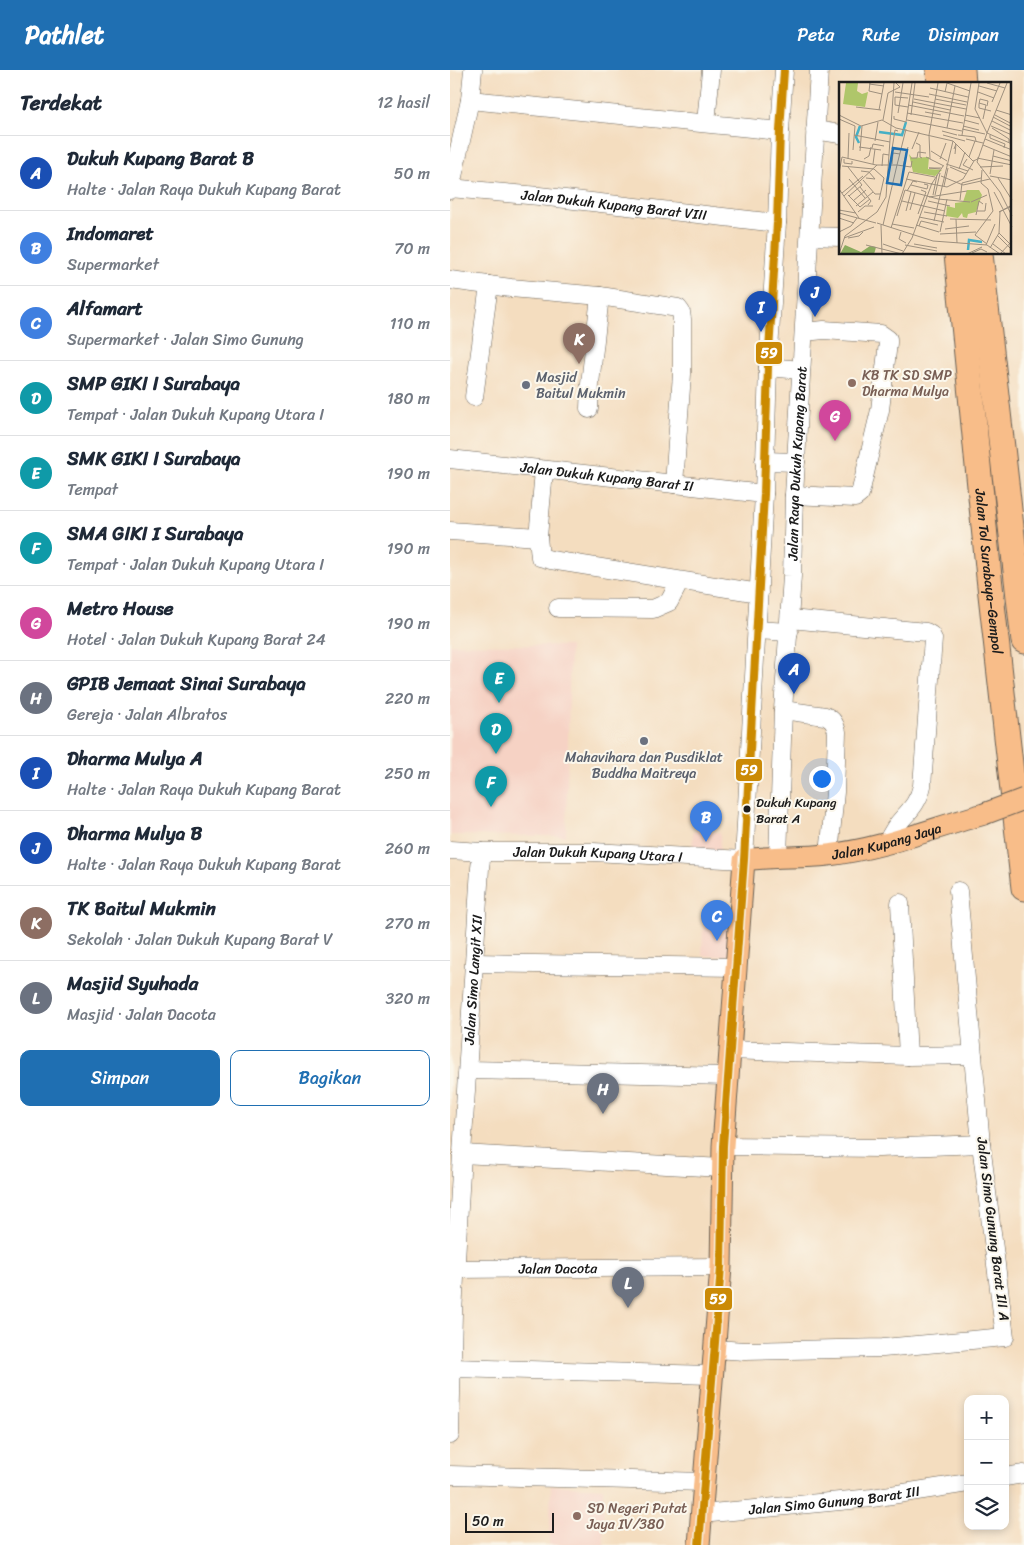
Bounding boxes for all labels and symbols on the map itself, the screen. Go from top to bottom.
inset map [839,82,1012,255]
street label: Jalan Dukuh Kupang Barat VIII [519,182,709,228]
pin: J [799,276,831,317]
pin: I [745,291,777,332]
pin: K [563,323,595,364]
line badge: 59 [755,341,783,365]
text: 59 [760,341,778,366]
place label: KB TK SD SMP Dharma Mulya [862,363,952,404]
place label: Masjid Baitul Mukmin [536,365,626,406]
street label: Jalan Raya Dukuh Kupang Barat [780,366,814,562]
marker: KB TK SD SMP Dharma Mulya [846,377,858,389]
marker: Masjid Baitul Mukmin [520,379,532,391]
pin: G [819,400,851,441]
street label: Jalan Dukuh Kupang Barat II [518,454,696,499]
street label: Jalan Tol Surabaya–Gempol [968,487,1010,656]
pin: A [778,653,810,694]
pin: E [483,662,515,703]
pin: D [480,713,512,754]
marker: Mahavihara dan Pusdiklat Buddha Maitreya [638,735,650,747]
place label: Mahavihara dan Pusdiklat Buddha Maitreya [565,745,723,786]
line badge: 59 [735,758,763,782]
text: 59 [740,758,758,783]
pin: F [475,766,507,807]
your location [809,766,835,792]
place label: Dukuh Kupang Barat A [756,791,837,830]
pin: B [690,801,722,842]
marker: Dukuh Kupang Barat A [742,804,752,814]
street label: Jalan Kupang Jaya [829,815,945,867]
street label: Jalan Dukuh Kupang Utara I [512,839,684,869]
pin: C [701,900,733,941]
street label: Jalan Simo Langit XII [456,913,490,1047]
pin: H [587,1073,619,1114]
street label: Jalan Simo Gunung Barat III A [969,1135,1017,1322]
street label: Jalan Dacota [518,1255,598,1281]
pin: L [612,1267,644,1308]
line badge: 59 [704,1287,733,1311]
text: 59 [709,1287,727,1312]
street label: Jalan Simo Gunung Barat III [747,1478,922,1522]
place label: SD Negeri Putat Jaya IV/380 [586,1496,687,1537]
scale bar [465,1510,554,1533]
marker: SD Negeri Putat Jaya IV/380 [571,1510,583,1522]

